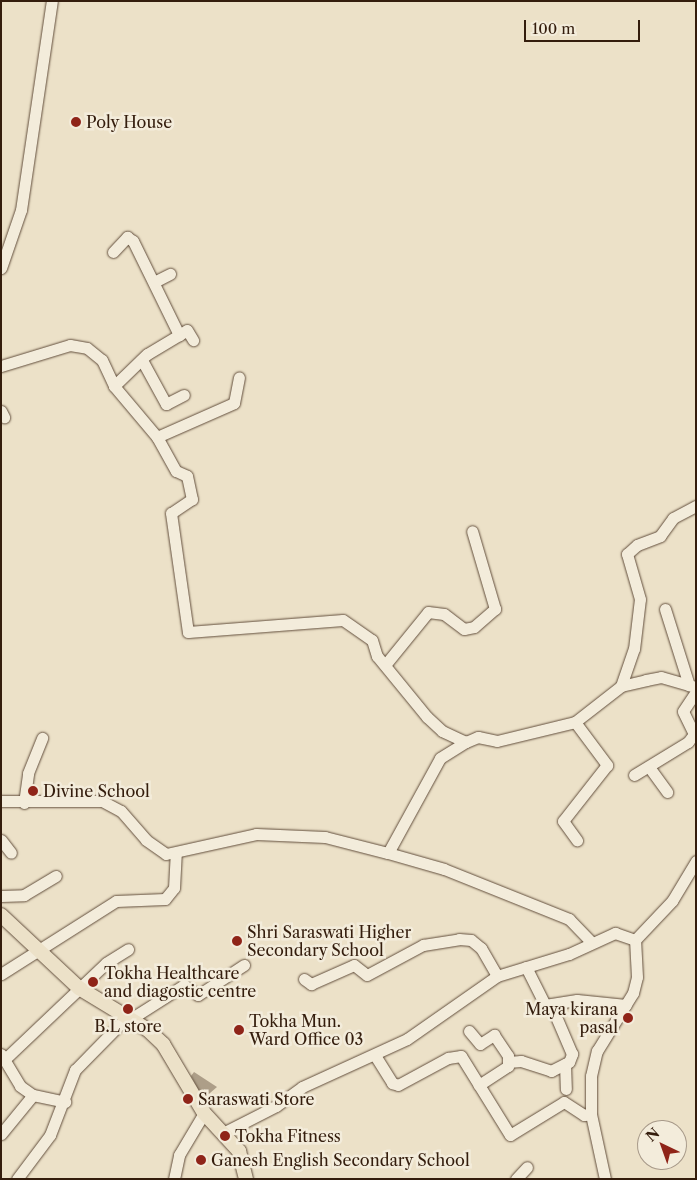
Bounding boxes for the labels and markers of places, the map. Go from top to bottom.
place label: Poly House [86,112,173,132]
marker: Poly House [70,116,82,128]
place label: Divine School [43,781,150,801]
marker: Divine School [27,785,39,797]
place label: Shri Saraswati Higher Secondary School [247,922,411,960]
marker: Shri Saraswati Higher Secondary School [231,935,243,947]
place label: Tokha Healthcare and diagostic centre [104,963,256,1001]
marker: Tokha Healthcare and diagostic centre [86,975,100,989]
place label: Maya kirana pasal [525,999,618,1037]
marker: B.L store [122,1003,134,1015]
place label: Tokha Mun. Ward Office 03 [249,1011,363,1049]
marker: Maya kirana pasal [622,1012,634,1024]
place label: B.L store [94,1016,162,1036]
marker: Tokha Mun. Ward Office 03 [233,1024,245,1036]
place label: Saraswati Store [198,1089,314,1109]
marker: Saraswati Store [182,1093,194,1105]
place label: Tokha Fitness [235,1126,341,1146]
marker: Tokha Fitness [219,1130,231,1142]
place label: Ganesh English Secondary School [211,1150,470,1170]
marker: Ganesh English Secondary School [195,1154,207,1166]

